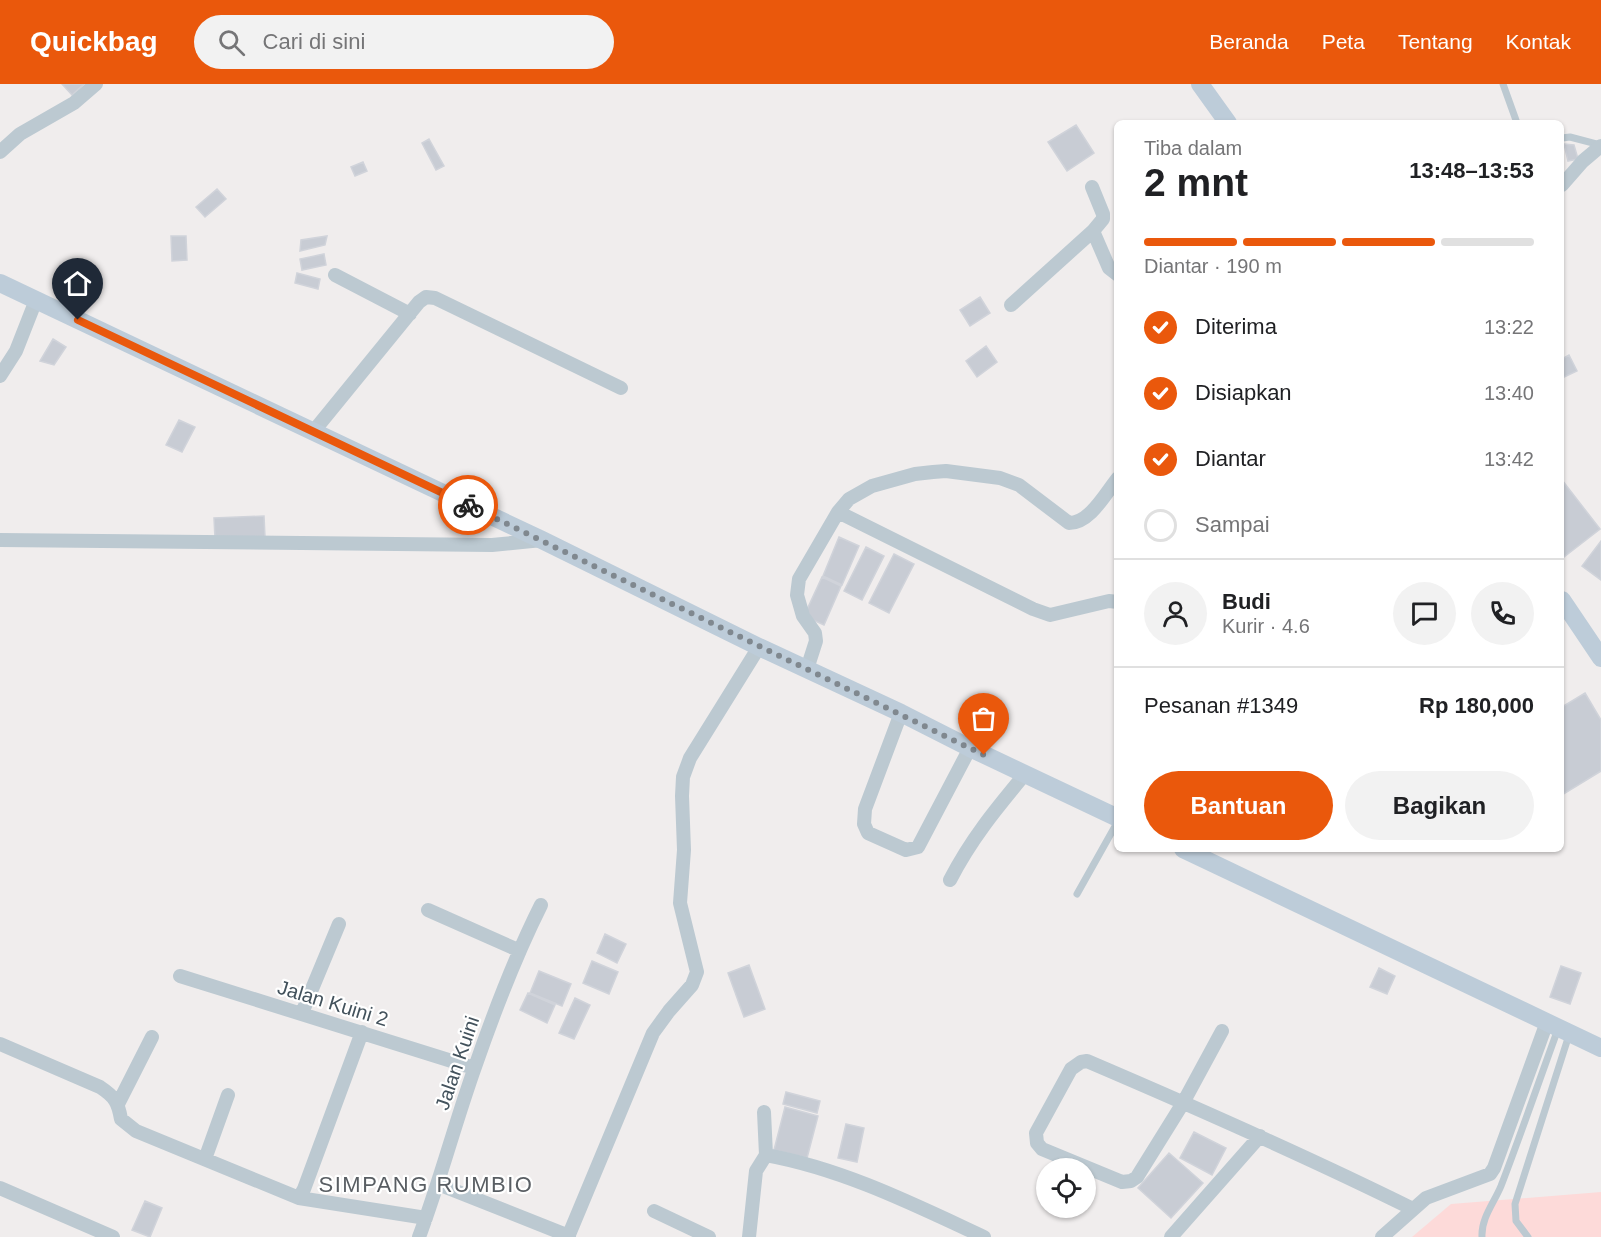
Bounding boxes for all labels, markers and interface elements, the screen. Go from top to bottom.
search box [194,15,614,69]
text: Quickbag [30,26,158,57]
icon: search [215,26,248,59]
text: Cari di sini [263,29,365,54]
text: Beranda [1209,30,1289,53]
text: Peta [1322,30,1365,53]
text: Tentang [1398,30,1473,53]
text: Kontak [1506,30,1571,53]
text: Tiba dalam [1144,137,1242,159]
text: 13:48–13:53 [1409,158,1534,183]
text: 2 mnt [1144,161,1248,204]
text: Diantar · 190 m [1144,255,1282,277]
pin [52,258,103,320]
icon: home [61,267,94,300]
icon: check [1144,311,1177,344]
text: Diterima [1195,314,1277,339]
text: 13:22 [1484,316,1534,338]
icon: check [1144,377,1177,410]
text: Disiapkan [1195,380,1292,405]
text: 13:40 [1484,382,1534,404]
icon: check [1144,443,1177,476]
text: Diantar [1195,446,1266,471]
text: 13:42 [1484,448,1534,470]
courier [438,475,498,535]
icon: bike [452,489,485,522]
text: Sampai [1195,512,1270,537]
button: person [1144,582,1207,645]
button: chat [1393,582,1456,645]
button: phone [1471,582,1534,645]
text: Budi [1222,589,1271,614]
text: Kurir · 4.6 [1222,615,1310,637]
pin [958,693,1009,755]
text: Pesanan #1349 [1144,693,1298,718]
text: Rp 180,000 [1419,693,1534,718]
icon: bag [967,702,1000,735]
button: Bantuan [1144,771,1333,840]
button: Bagikan [1345,771,1534,840]
street label: Jalan Kuini 2 [275,976,391,1030]
street label: Jalan Kuini [431,1013,483,1113]
map controls [1036,1158,1096,1218]
button: locate [1036,1158,1096,1218]
district label: SIMPANG RUMBIO [319,1172,533,1197]

